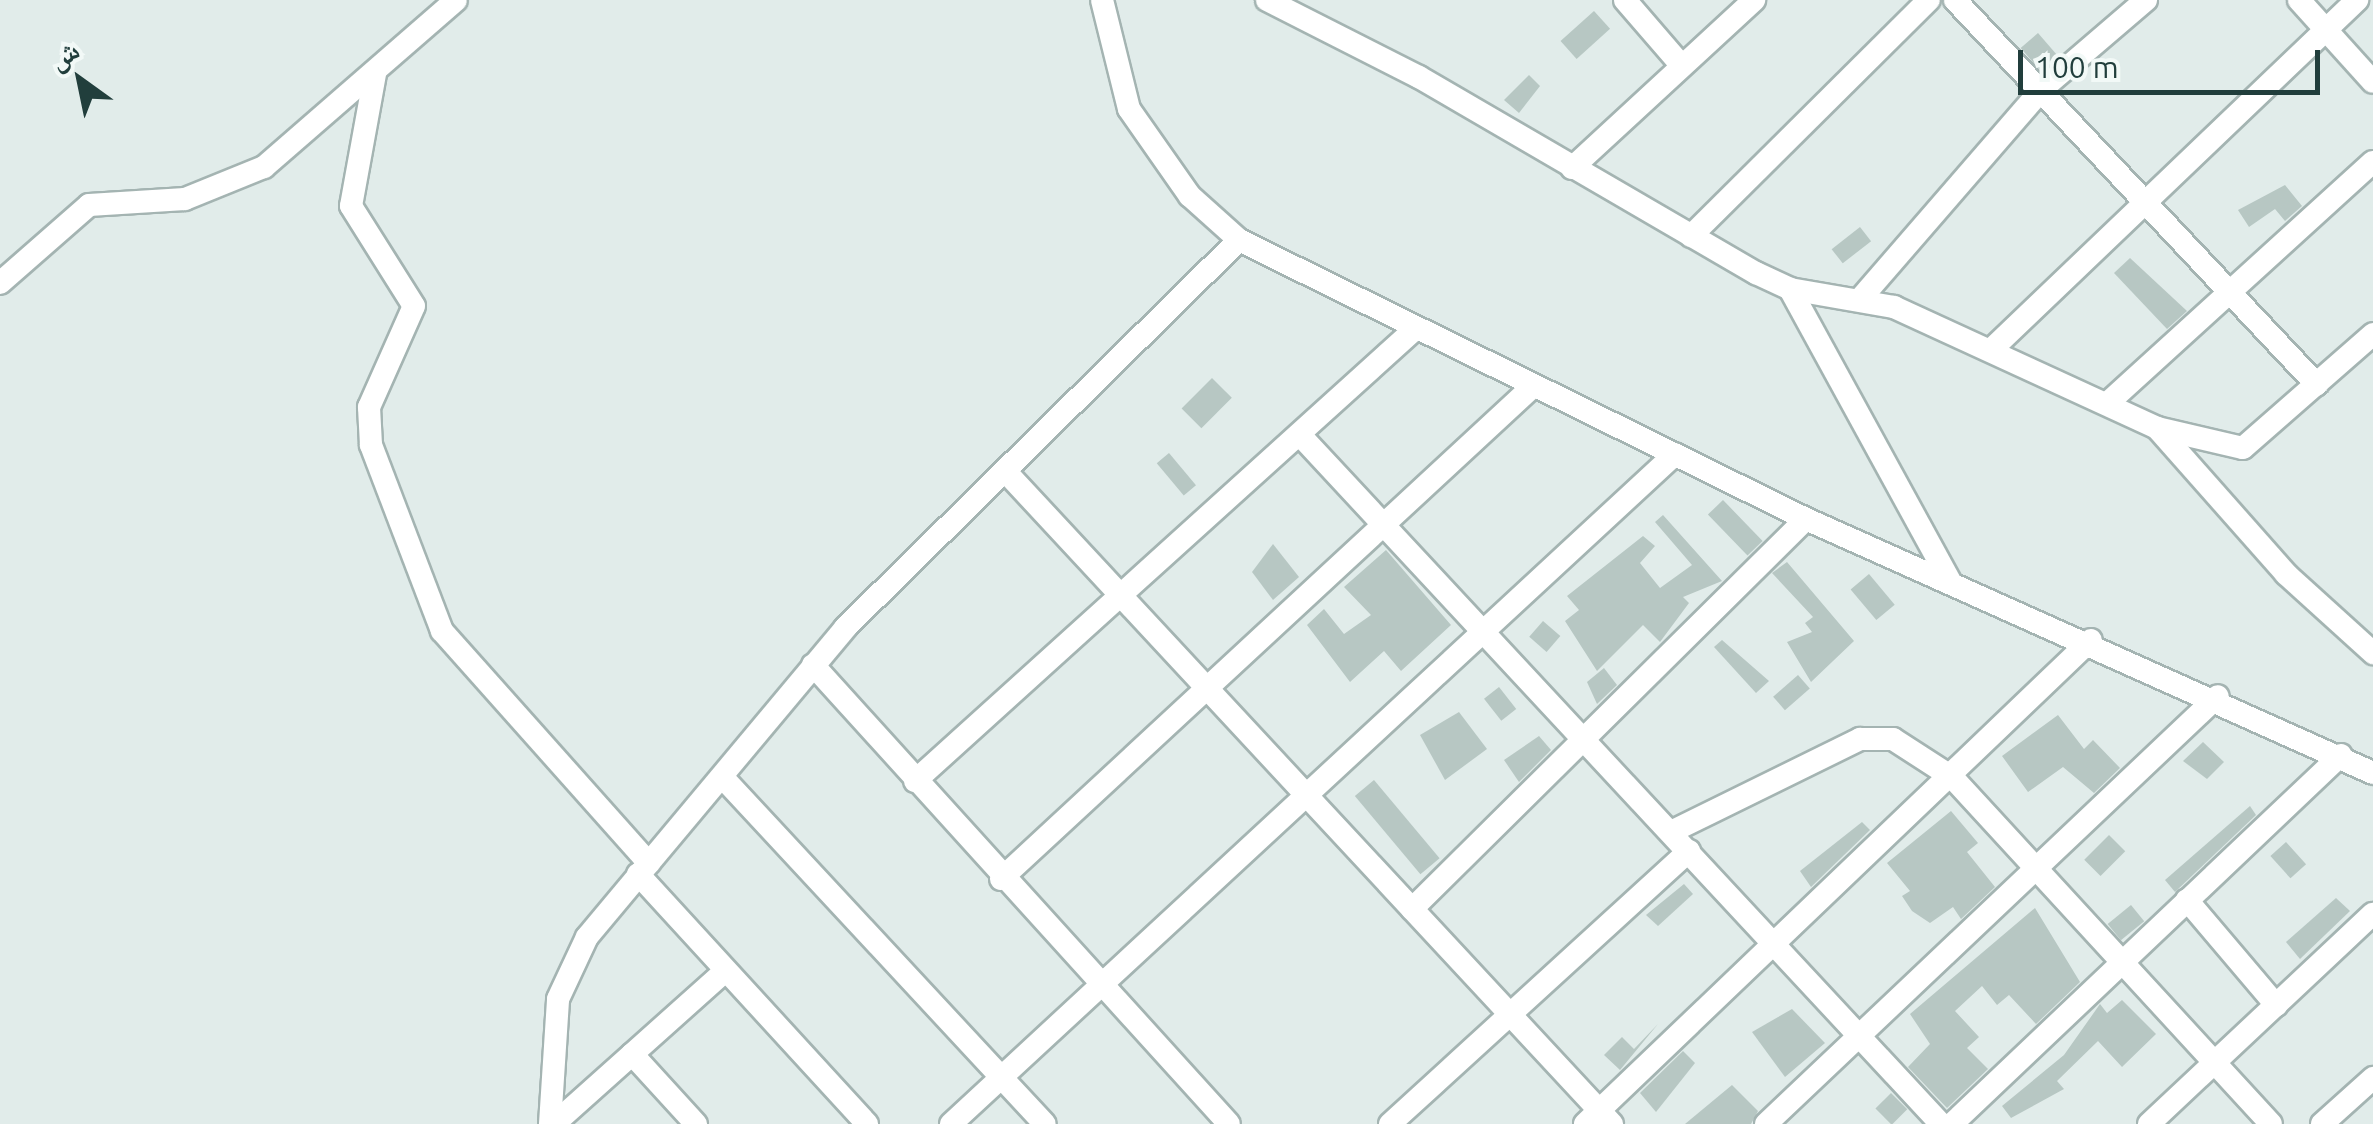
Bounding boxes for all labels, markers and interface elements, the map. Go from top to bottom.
north arrow [30,30,130,130]
scale bar [2023,30,2326,92]
text: ش [42,33,84,76]
text: 100 m [2035,50,2119,84]

